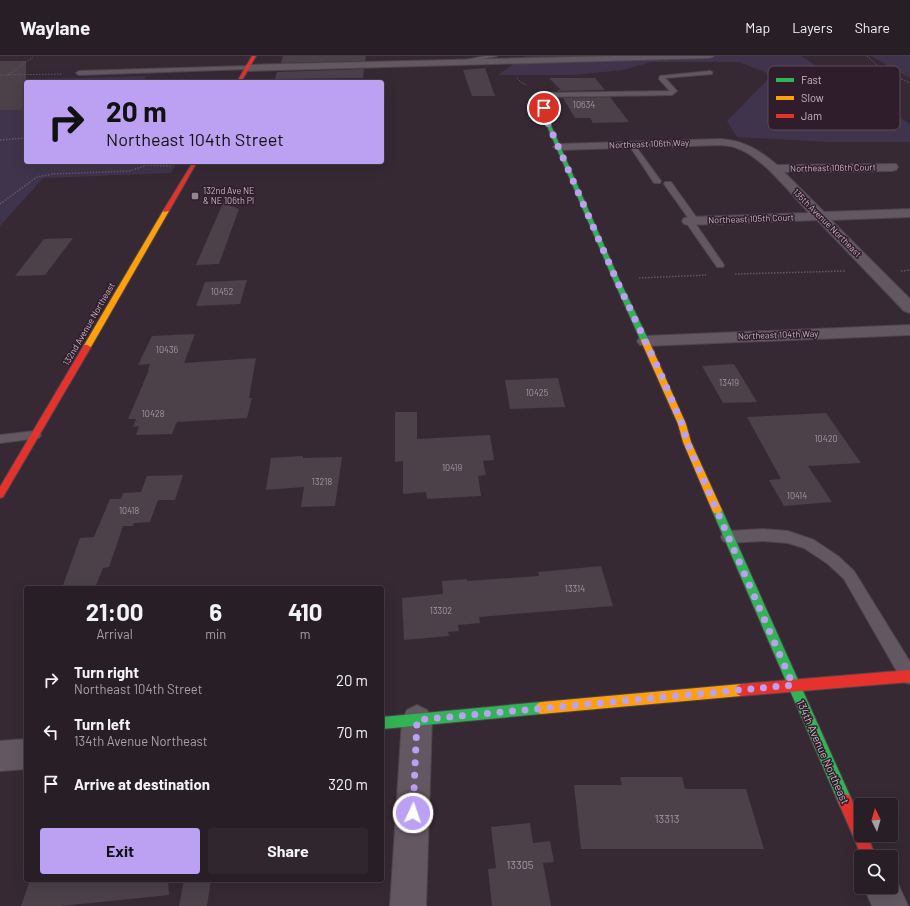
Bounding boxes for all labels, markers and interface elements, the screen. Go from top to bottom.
text: Waylane [20,16,90,39]
text: Map [745,19,770,36]
text: Layers [792,19,833,36]
text: Share [855,19,890,36]
legend [768,66,900,130]
text: Fast [801,73,822,86]
pin [527,91,561,125]
text: Slow [801,91,824,104]
text: 20 m [106,94,167,128]
icon: right [40,96,92,148]
icon: arrive [533,97,555,119]
house number: 10634 [573,99,595,110]
text: Jam [801,109,822,122]
text: Northeast 104th Street [106,128,284,150]
street label: Northeast 106th Way [609,137,689,150]
street label: Northeast 106th Court [790,161,876,174]
place label: 132nd Ave NE & NE 106th Pl [203,185,254,206]
street label: 135th Avenue Northeast [791,186,864,259]
marker: 132nd Ave NE & NE 106th Pl [190,191,200,201]
street label: Northeast 105th Court [708,212,794,225]
street label: 132nd Avenue Northeast [60,280,117,367]
house number: 10452 [211,286,233,297]
street label: Northeast 104th Way [738,328,818,341]
house number: 10436 [156,344,179,355]
house number: 13419 [719,377,739,388]
house number: 10425 [526,387,549,398]
house number: 10428 [142,408,165,419]
house number: 10420 [814,433,838,444]
house number: 10419 [442,462,462,473]
house number: 13218 [312,476,332,487]
house number: 10414 [787,490,807,501]
house number: 10418 [119,505,139,516]
house number: 13314 [565,583,585,594]
text: 21:00 [86,597,144,626]
text: 6 [209,597,222,626]
text: 410 [288,597,322,626]
house number: 13302 [430,605,452,616]
text: Arrival [96,626,133,642]
text: min [205,626,226,642]
text: m [300,626,311,642]
text: Turn right [74,663,139,681]
icon: right [40,669,62,691]
text: 20 m [336,671,368,689]
text: Northeast 104th Street [74,681,202,697]
street label: 134th Avenue Northeast [795,698,852,806]
text: Turn left [74,715,130,733]
icon: left [40,721,62,743]
text: 70 m [337,723,368,741]
text: 134th Avenue Northeast [74,733,208,749]
icon: arrive [40,773,62,795]
text: Arrive at destination [74,775,210,793]
text: 320 m [328,775,368,793]
position arrow [392,792,434,834]
north arrow [854,798,898,842]
map controls [854,798,898,894]
house number: 13313 [655,812,679,825]
button: Exit [40,828,200,874]
button: Share [208,828,368,874]
button: search [854,850,898,894]
house number: 13305 [506,858,534,871]

